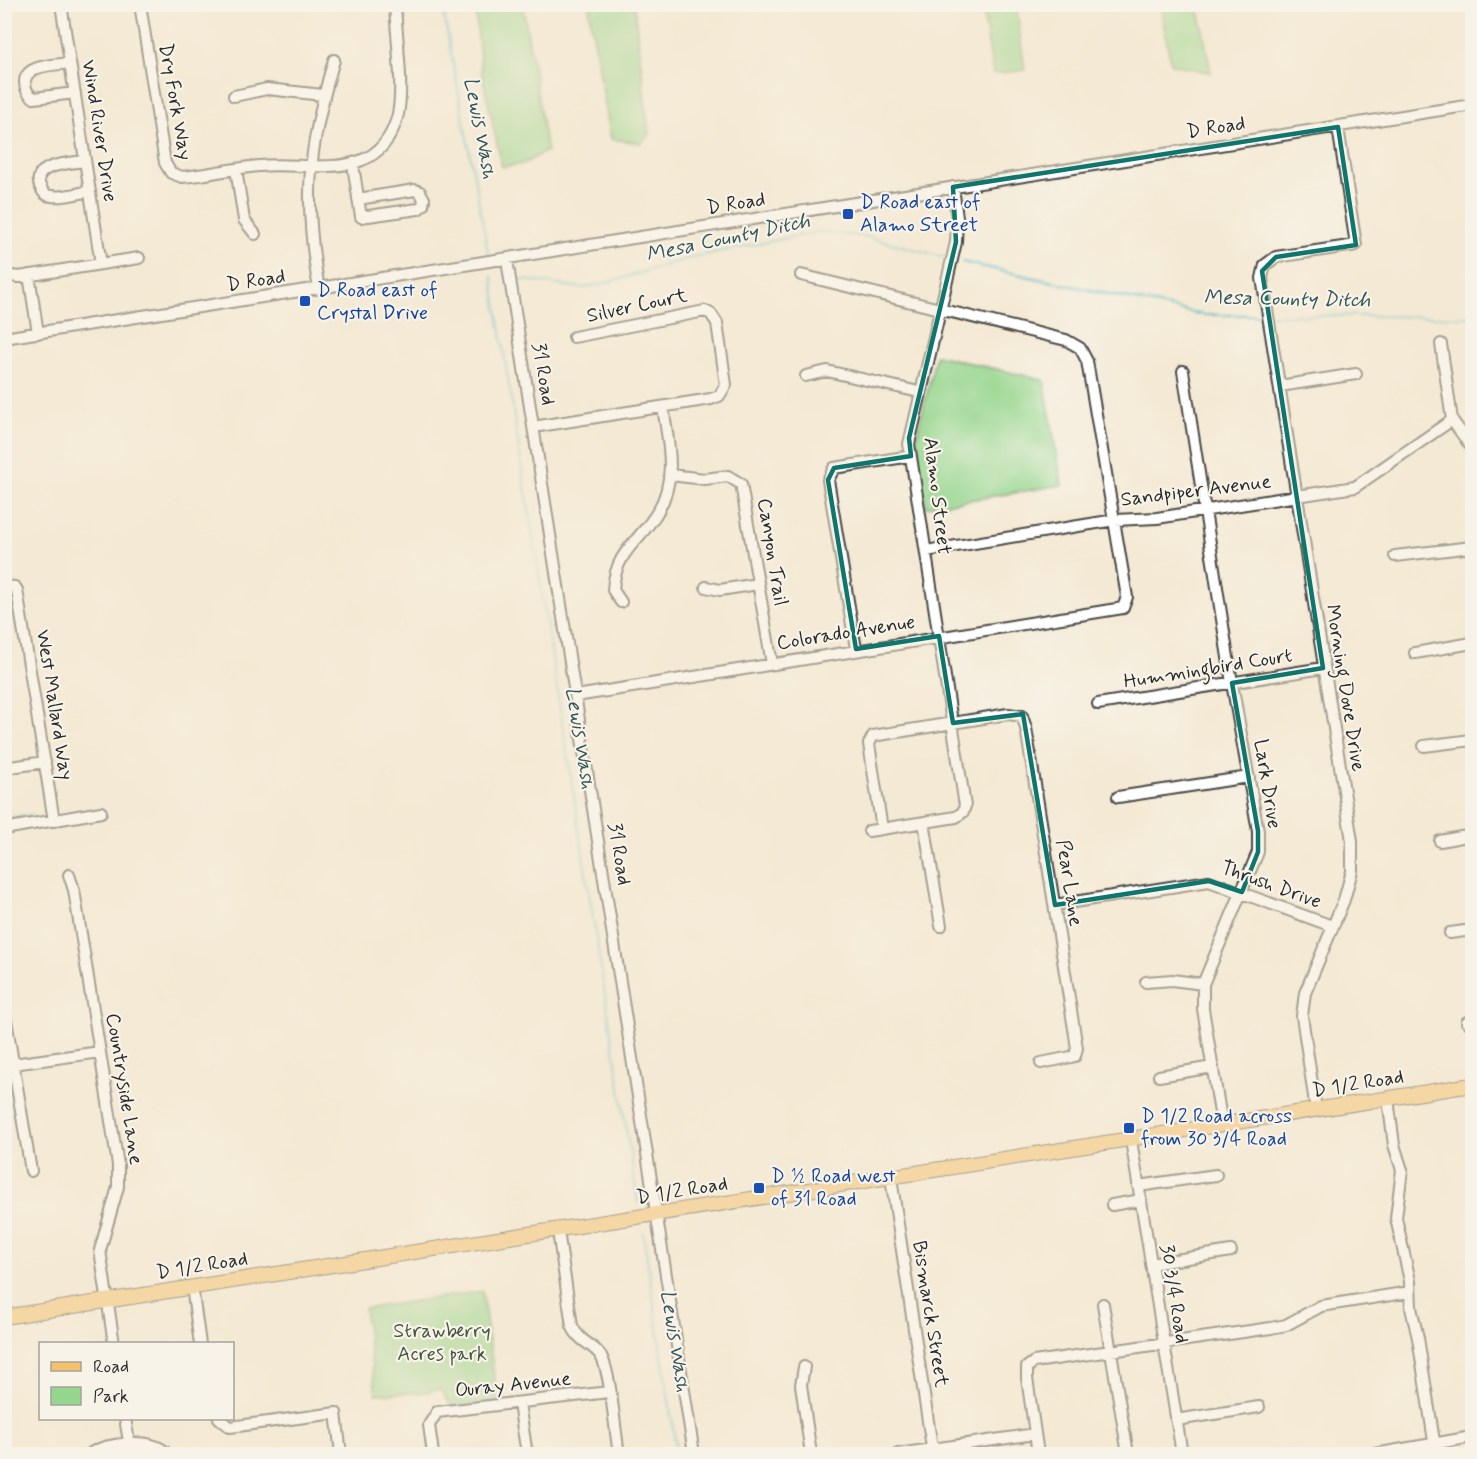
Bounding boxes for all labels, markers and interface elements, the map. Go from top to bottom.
street label: Dry Fork Way [151,42,199,162]
street label: Wind River Drive [74,58,124,204]
water label: Lewis Wash [456,75,504,181]
street label: D Road [1185,110,1247,146]
street label: D Road [705,186,767,222]
place label: D Road east of Alamo Street [860,189,981,239]
water label: Mesa County Ditch [643,207,813,269]
marker: D Road east of Alamo Street [841,207,855,221]
street label: D Road [225,263,287,299]
place label: D Road east of Crystal Drive [317,277,438,327]
street label: Silver Court [584,282,690,330]
water label: Mesa County Ditch [1203,284,1371,314]
marker: D Road east of Crystal Drive [298,294,312,308]
street label: 31 Road [525,341,561,407]
street label: Alamo Street [916,436,958,556]
street label: Sandpiper Avenue [1119,468,1273,514]
street label: Canyon Trail [750,496,794,608]
street label: Morning Dove Drive [1316,602,1372,774]
street label: Colorado Avenue [775,609,917,657]
street label: West Mallard Way [29,628,79,782]
street label: Hummingbird Court [1122,642,1294,698]
water label: Lewis Wash [558,685,602,791]
street label: Lark Drive [1247,737,1287,831]
street label: 31 Road [601,821,637,887]
street label: Pear Lane [1049,838,1089,928]
street label: Thrush Drive [1217,854,1325,916]
street label: Countryside Lane [99,1011,149,1167]
street label: D 1/2 Road [1310,1063,1406,1105]
place label: D 1/2 Road across from 30 3/4 Road [1141,1103,1292,1153]
marker: D 1/2 Road across from 30 3/4 Road [1122,1121,1136,1135]
place label: D ½ Road west of 31 Road [771,1163,896,1213]
street label: D 1/2 Road [634,1170,730,1212]
marker: D ½ Road west of 31 Road [752,1181,766,1195]
street label: Bismarck Street [905,1239,955,1389]
street label: 30 3/4 Road [1153,1243,1195,1345]
street label: D 1/2 Road [154,1245,250,1287]
water label: Lewis Wash [653,1288,697,1394]
park label: Strawberry Acres park [393,1318,491,1368]
legend [39,1342,234,1420]
text: Road [93,1355,129,1379]
street label: Ouray Avenue [454,1365,573,1405]
text: Park [93,1385,129,1409]

